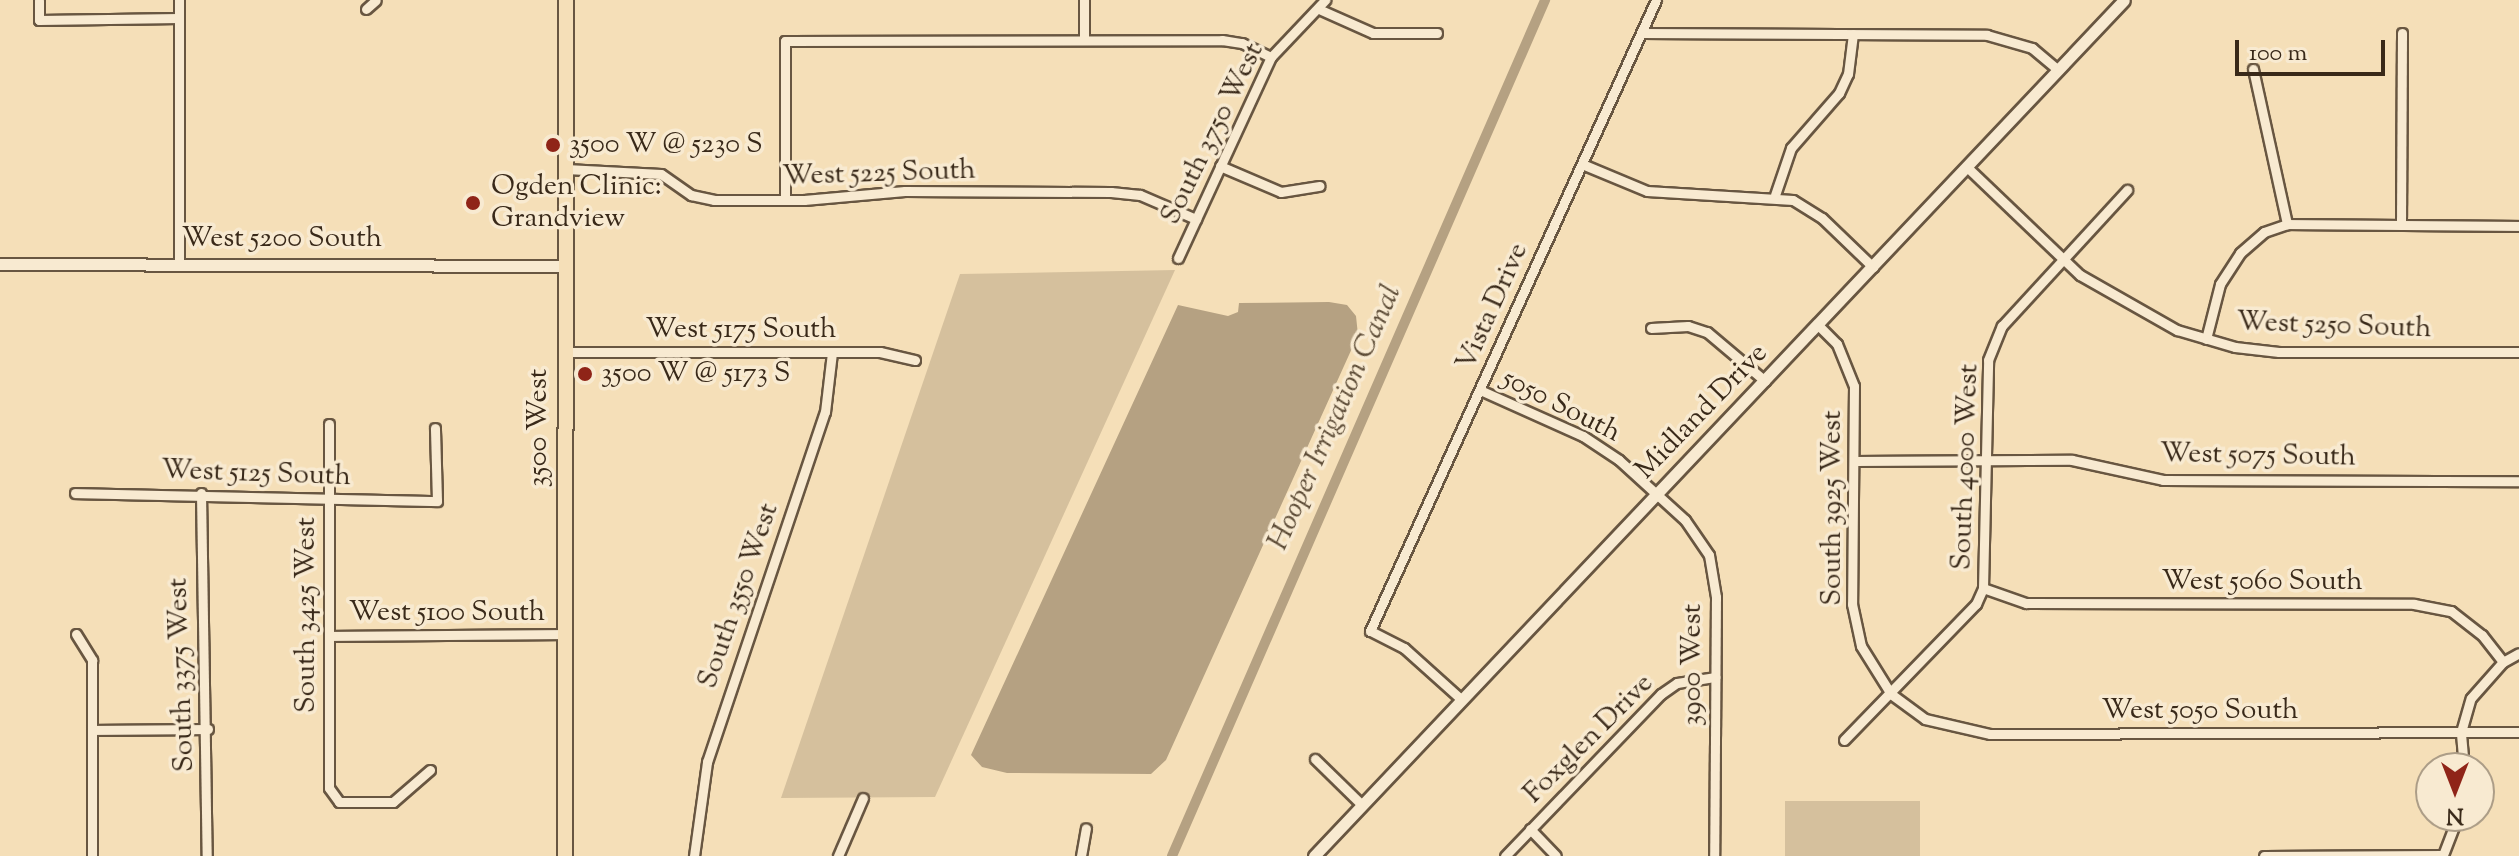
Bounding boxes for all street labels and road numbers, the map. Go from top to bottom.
street label: South 3750 West [1155,38,1271,230]
street label: West 5225 South [782,154,976,194]
street label: West 5200 South [182,222,382,256]
street label: Vista Drive [1450,238,1536,376]
street label: West 5250 South [2236,306,2432,346]
street label: West 5175 South [646,313,836,347]
street label: Midland Drive [1629,337,1775,487]
street label: 5050 South [1496,362,1626,450]
street label: South 4000 West [1946,363,1986,571]
street label: 3500 West [522,369,556,487]
street label: South 3925 West [1816,410,1850,606]
street label: West 5075 South [2160,437,2356,475]
street label: West 5125 South [161,454,351,494]
street label: South 3550 West [692,499,786,693]
street label: South 3425 West [290,517,324,713]
street label: West 5060 South [2161,565,2363,599]
street label: South 3375 West [162,577,202,773]
street label: West 5100 South [349,596,545,630]
street label: 3900 West [1676,604,1710,726]
street label: Foxglen Drive [1517,667,1661,811]
street label: West 5050 South [2102,694,2298,728]

